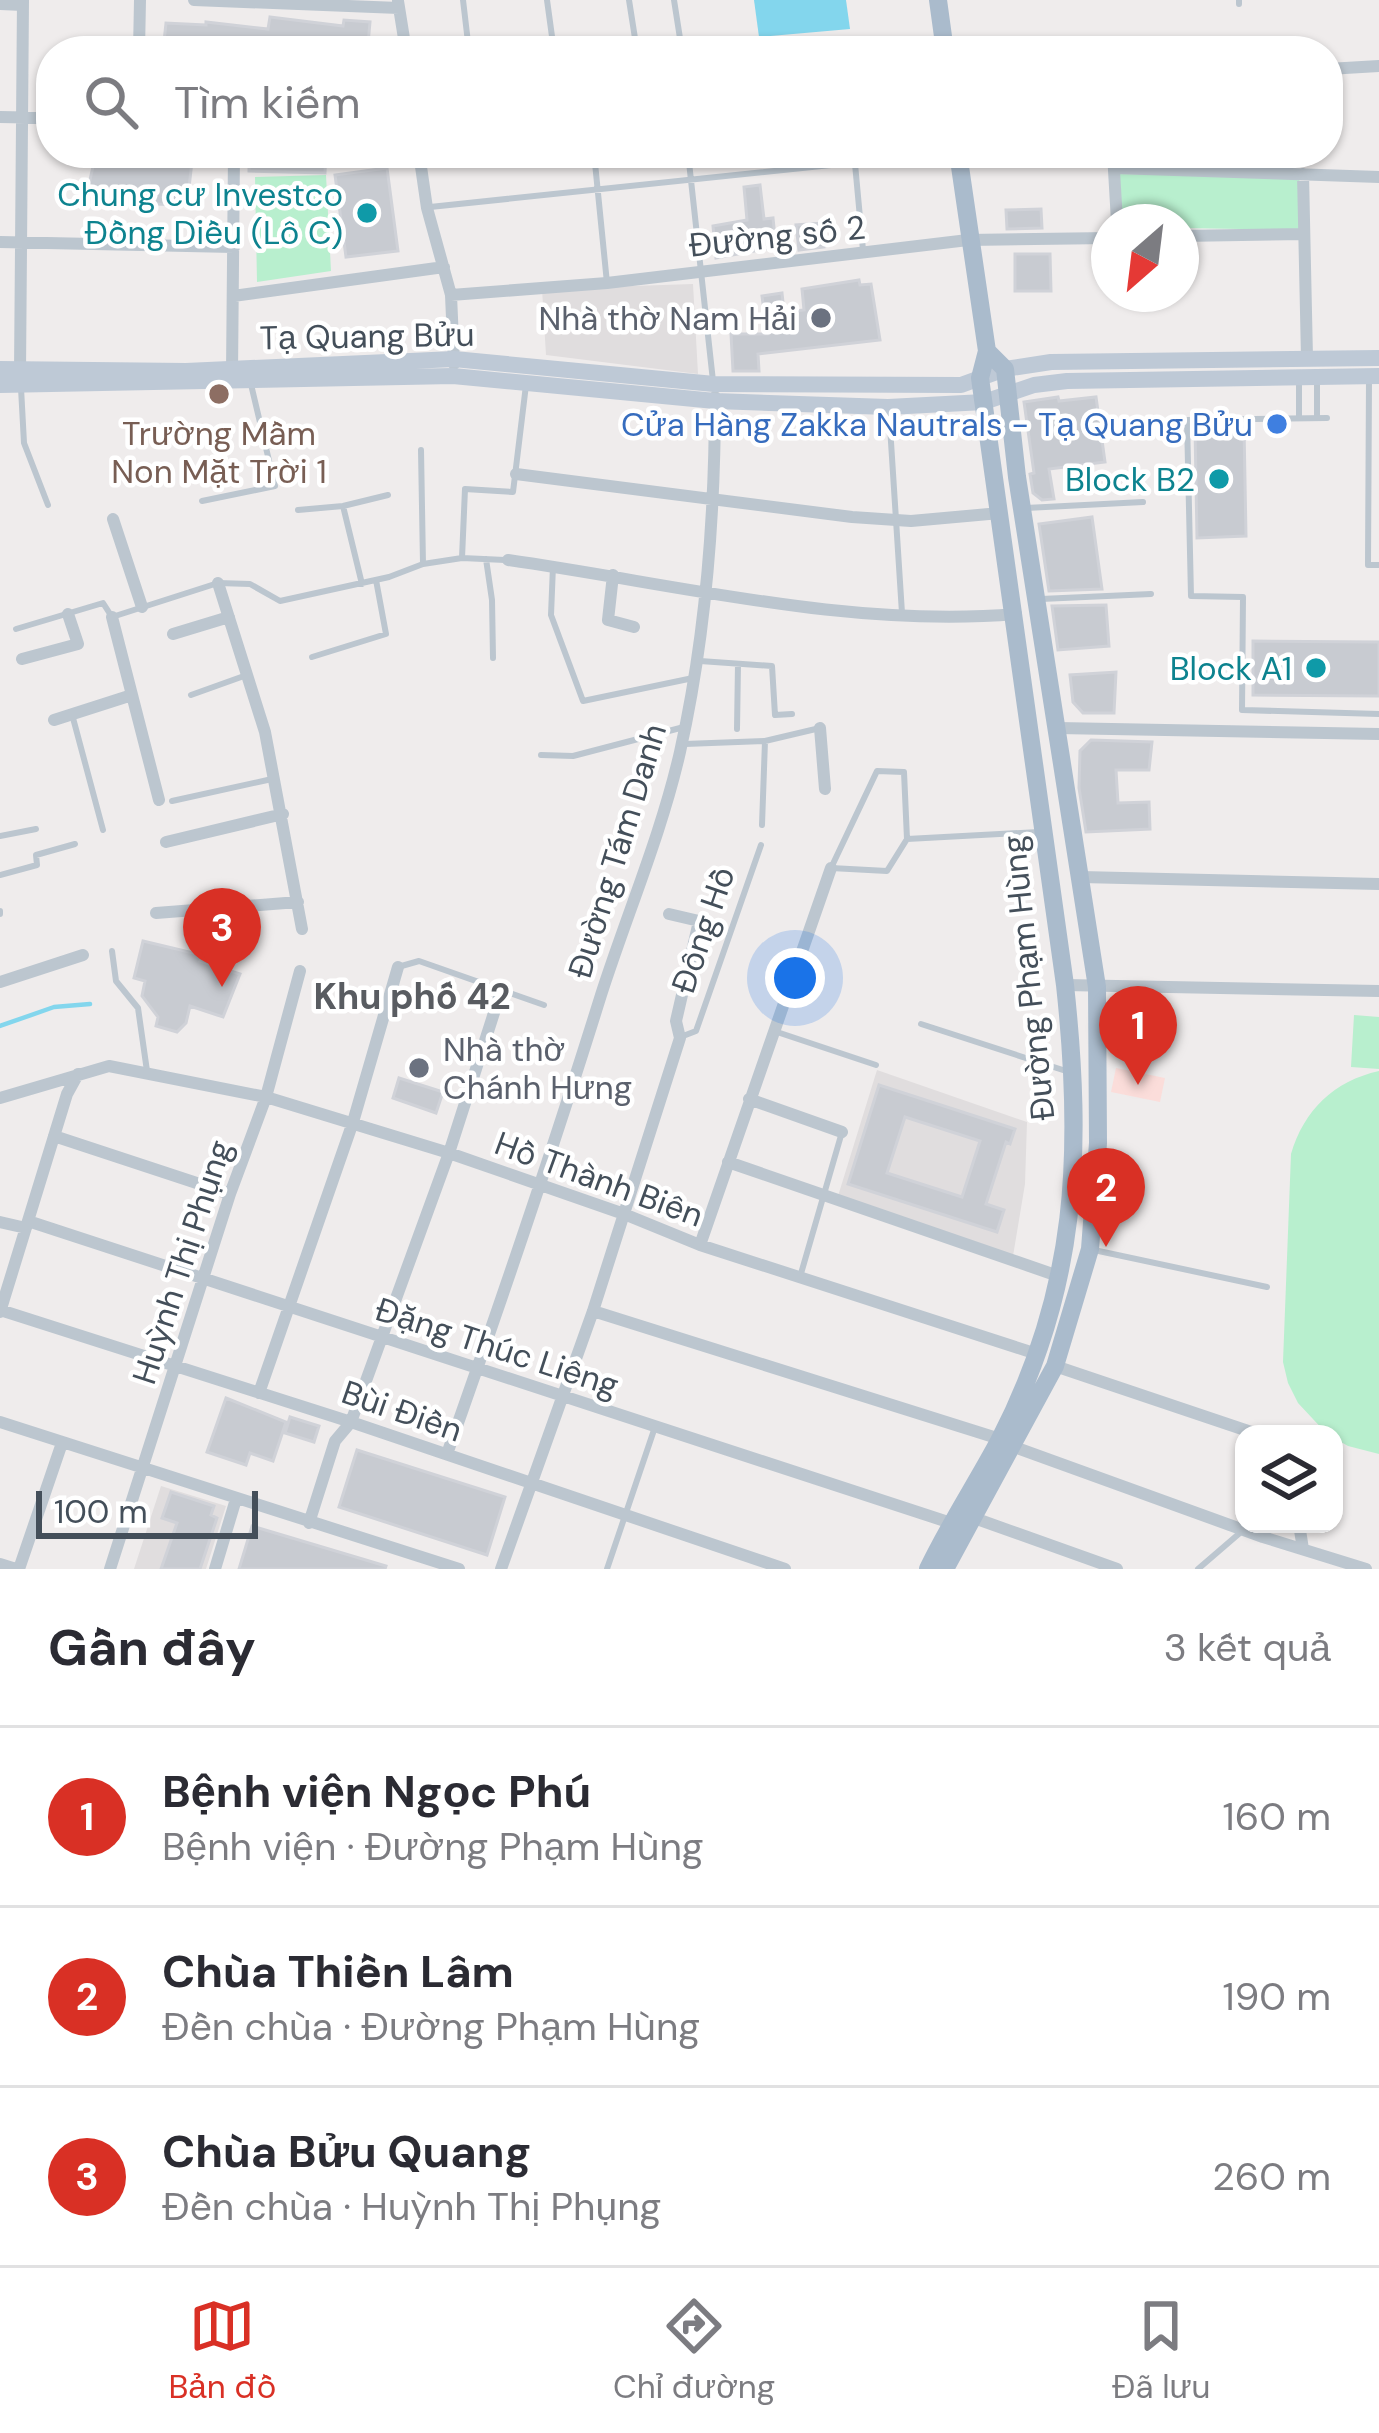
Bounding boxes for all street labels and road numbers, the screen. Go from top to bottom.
street label: Đường số 2 [687,205,867,267]
street label: Tạ Quang Bửu [259,313,475,359]
street label: Đường Tám Danh [558,718,676,984]
street label: Đường Phạm Hùng [992,833,1064,1123]
street label: Đông Hồ [661,861,745,999]
street label: Hồ Thành Biên [489,1121,709,1237]
street label: Huỳnh Thị Phụng [122,1135,242,1389]
street label: Đặng Thúc Liêng [370,1287,624,1407]
street label: Bùi Điền [336,1370,468,1452]

